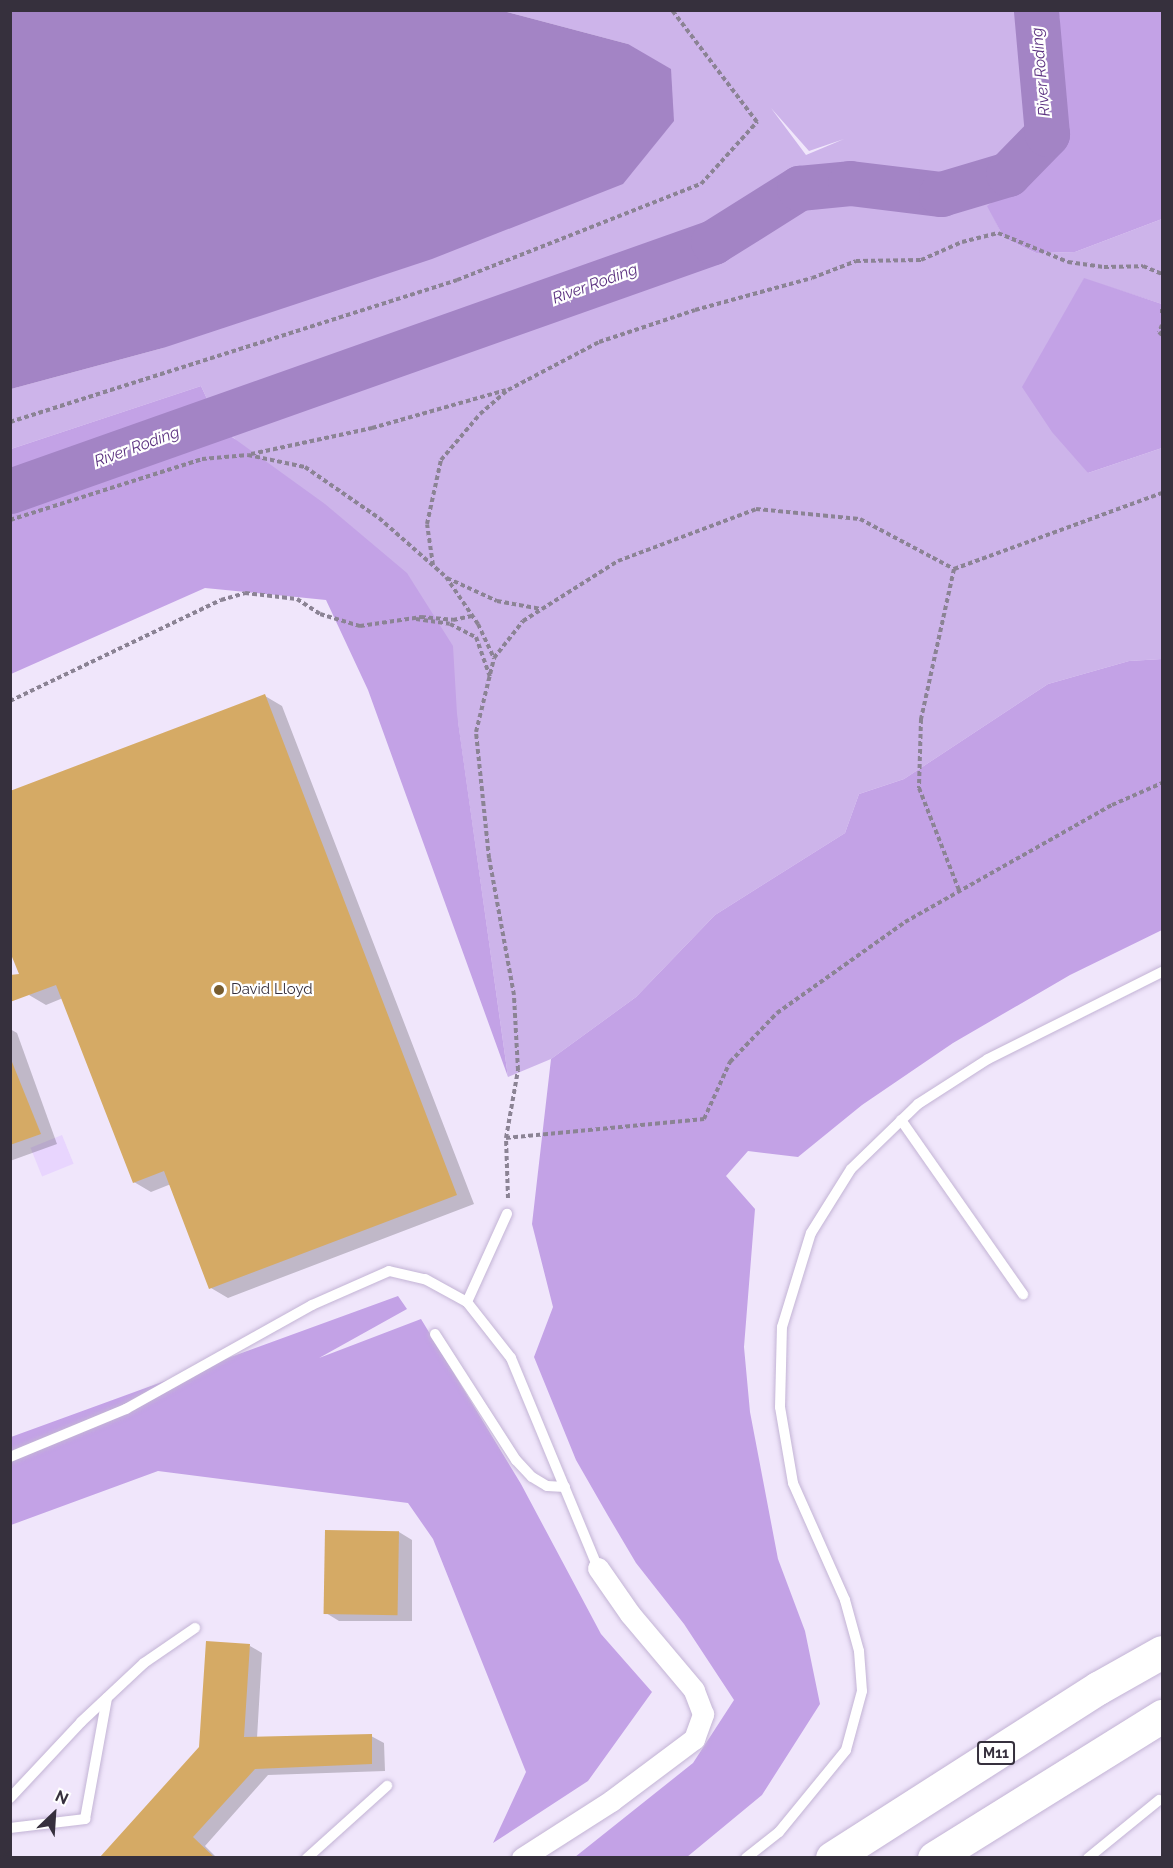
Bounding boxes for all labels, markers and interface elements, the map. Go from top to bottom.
water label: River Roding [1028,27,1054,117]
water label: River Roding [550,260,640,308]
water label: River Roding [92,423,182,471]
place label: David Lloyd [231,981,313,999]
marker: David Lloyd [212,983,226,997]
road number: M11 [976,1742,1016,1764]
north arrow [24,1784,84,1844]
text: N [52,1786,71,1808]

